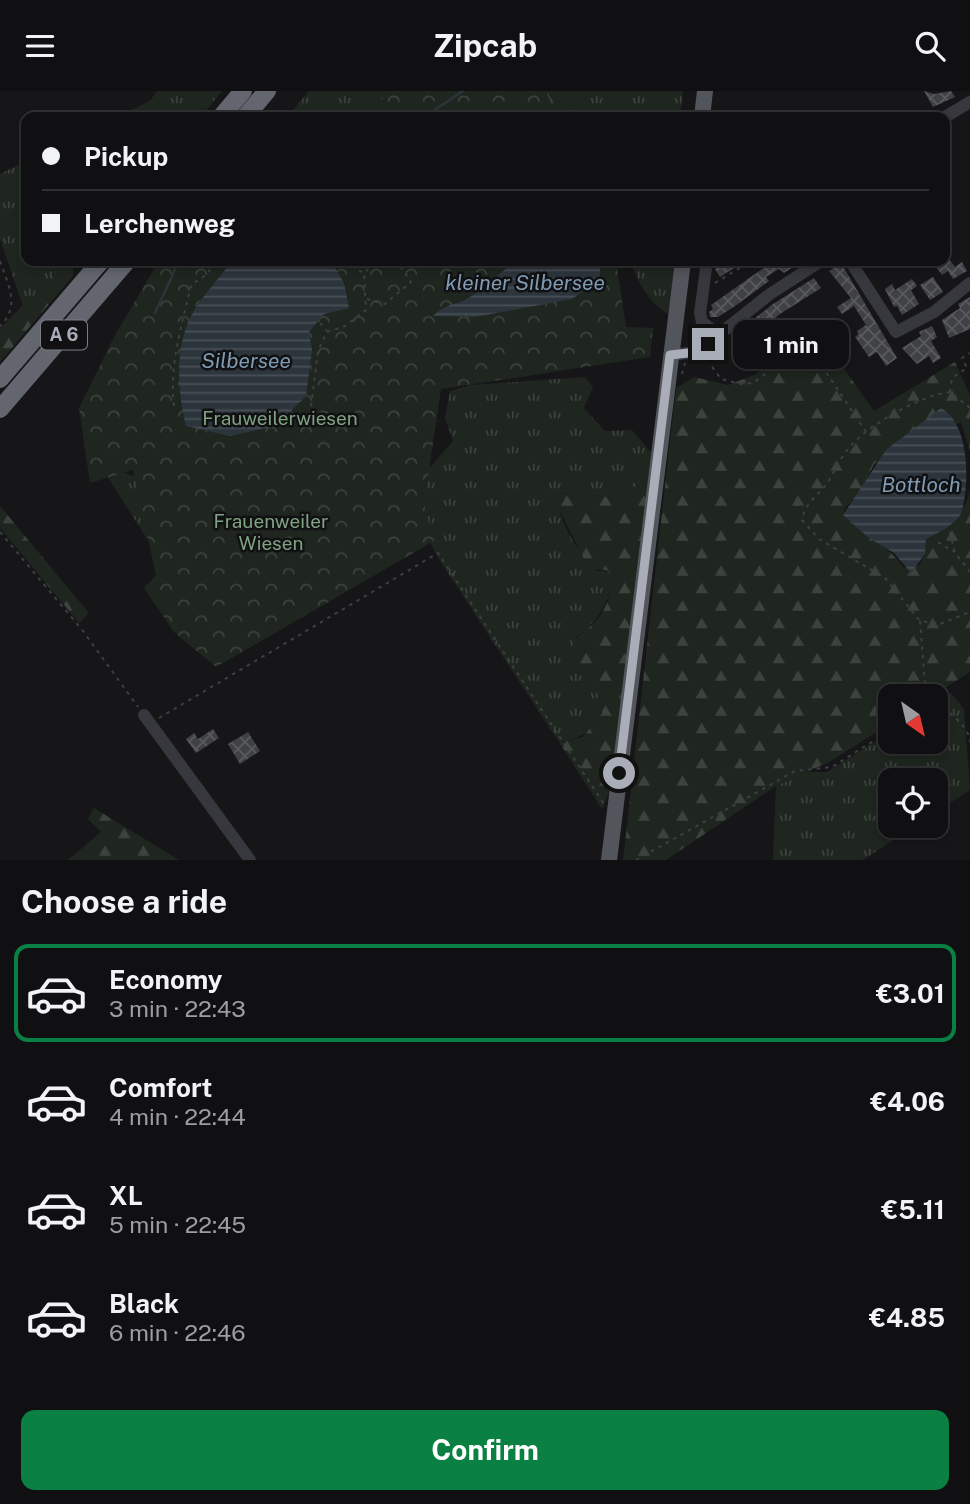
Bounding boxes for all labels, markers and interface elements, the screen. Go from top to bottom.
icon: menu [21,27,59,65]
text: Zipcab [433,27,537,64]
icon: search [911,27,949,65]
text: Pickup [84,141,168,172]
text: Lerchenweg [84,208,235,239]
water label: kleiner Silbersee [445,270,605,295]
callout: 1 min [732,320,848,369]
road number: A 6 [41,321,87,349]
route end [692,328,724,360]
text: 1 min [763,331,819,358]
water label: Silbersee [201,348,291,373]
park label: Frauweilerwiesen [202,407,358,429]
water label: Bottloch [881,472,961,497]
park label: Frauenweiler Wiesen [213,510,329,554]
north arrow [878,684,948,754]
map controls [878,684,948,838]
route start [603,757,635,789]
button: locate [878,768,948,838]
text: Choose a ride [21,883,227,920]
icon: car [25,962,88,1025]
text: Economy [109,964,222,995]
text: €3.01 [876,978,945,1009]
text: 3 min · 22:43 [109,995,246,1022]
icon: car [25,1070,88,1133]
text: Comfort [109,1072,212,1103]
text: €4.06 [870,1086,945,1117]
text: 4 min · 22:44 [109,1103,246,1130]
icon: car [25,1178,88,1241]
text: XL [109,1180,143,1211]
text: €5.11 [881,1194,945,1225]
text: 5 min · 22:45 [109,1211,246,1238]
icon: car [25,1286,88,1349]
text: Black [109,1288,179,1319]
text: €4.85 [869,1302,945,1333]
text: 6 min · 22:46 [109,1319,245,1346]
button: Confirm [21,1410,949,1490]

